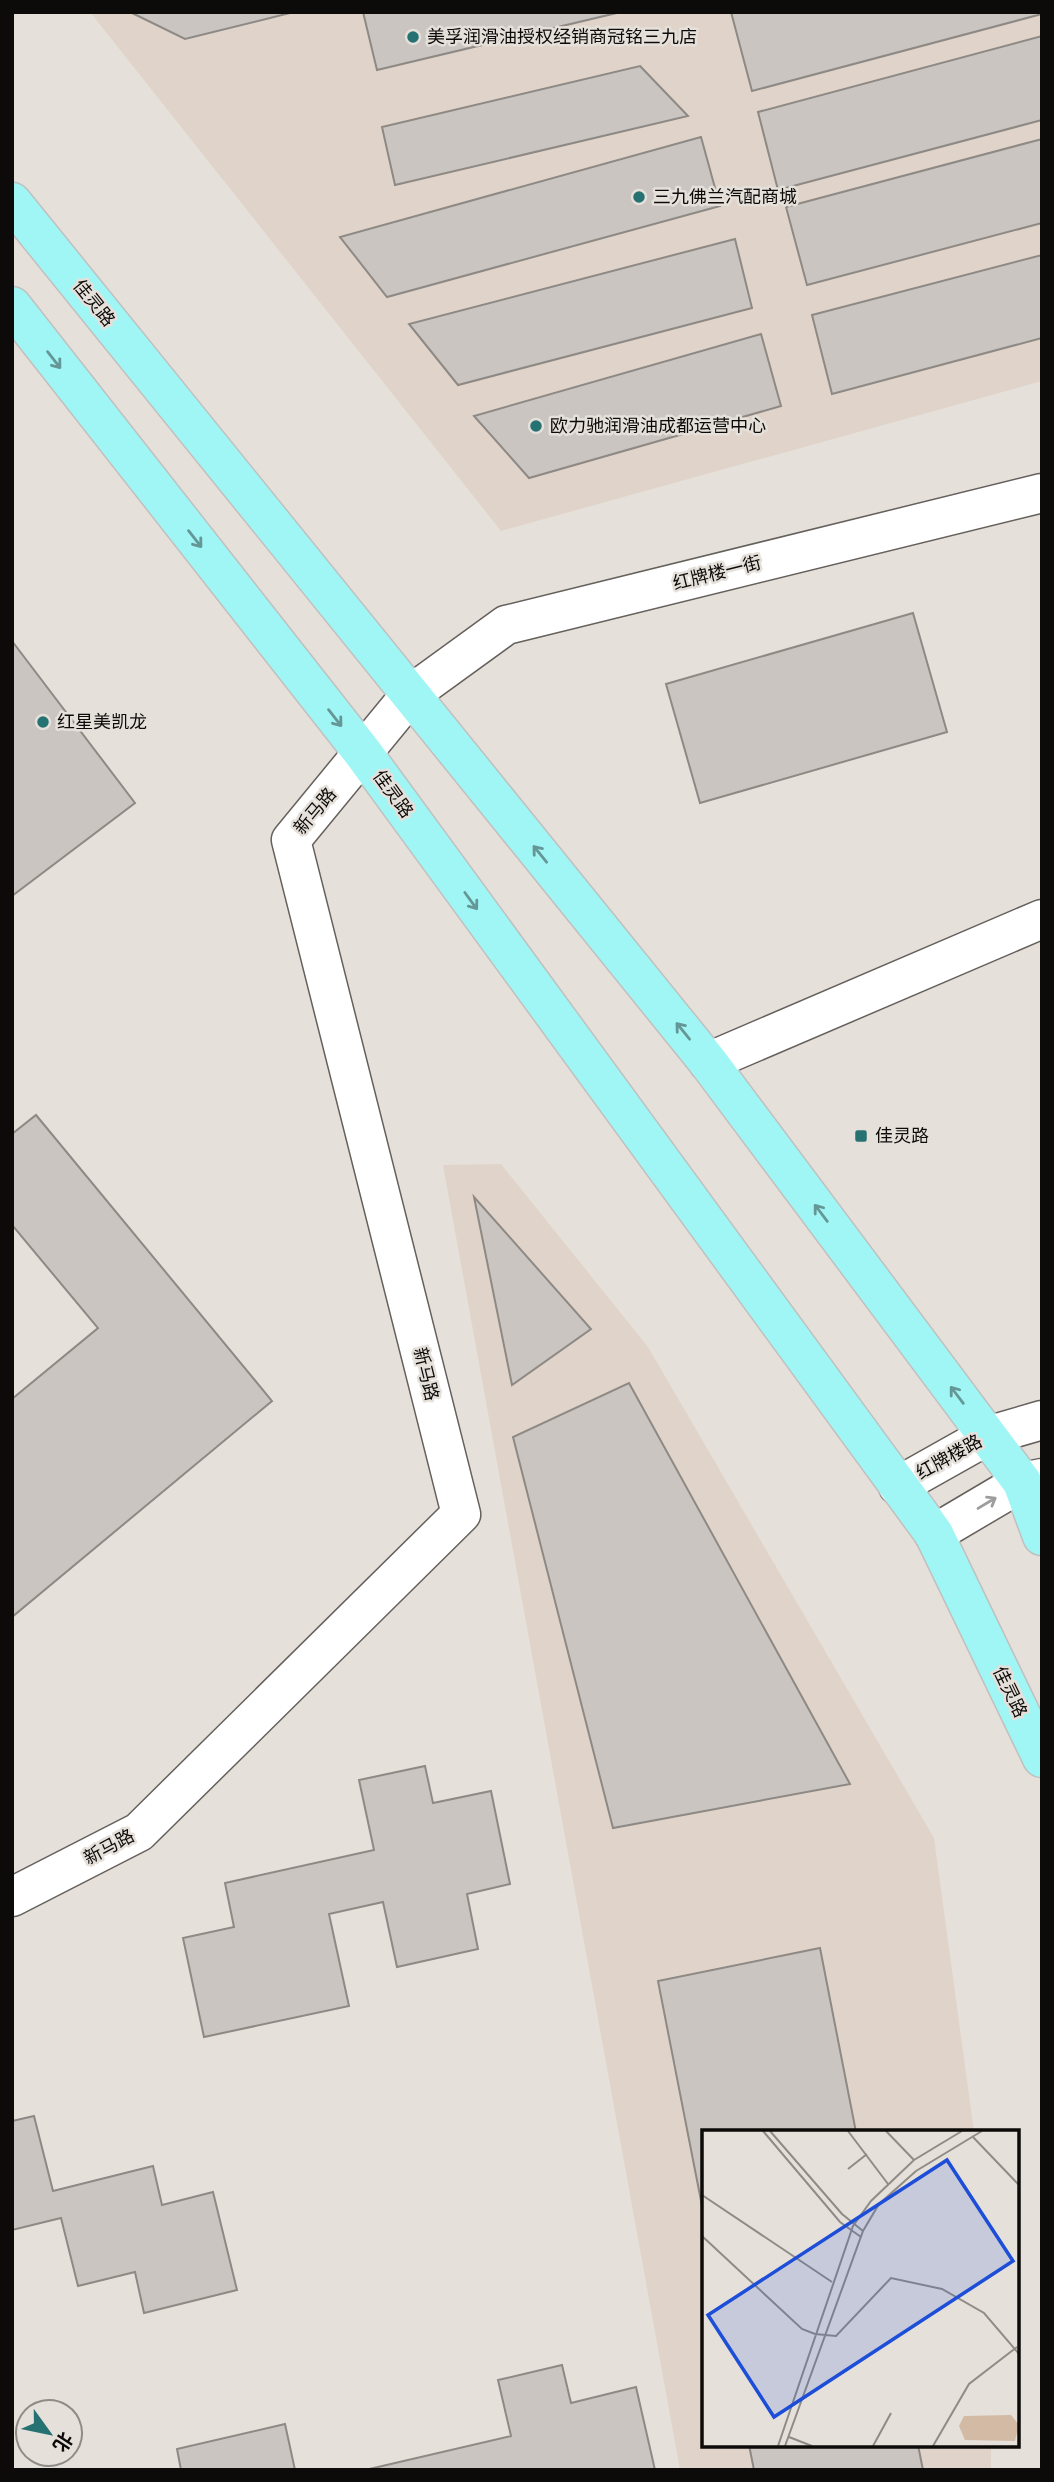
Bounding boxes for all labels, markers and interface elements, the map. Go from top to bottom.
place label: 美孚润滑油授权经销商冠铭三九店 [427,25,697,47]
marker: 美孚润滑油授权经销商冠铭三九店 [405,29,421,45]
place label: 三九佛兰汽配商城 [653,185,797,207]
marker: 三九佛兰汽配商城 [631,189,647,205]
street label: 佳灵路 [69,274,120,330]
one-way arrow [47,350,62,369]
place label: 欧力驰润滑油成都运营中心 [550,414,766,436]
marker: 欧力驰润滑油成都运营中心 [528,418,544,434]
one-way arrow [187,529,202,547]
street label: 红牌楼一街 [670,550,763,594]
one-way arrow [328,708,343,726]
place label: 红星美凯龙 [57,710,147,732]
marker: 红星美凯龙 [35,714,51,730]
street label: 佳灵路 [369,765,419,822]
street label: 新马路 [288,783,340,838]
one-way arrow [533,846,548,864]
one-way arrow [463,891,478,910]
one-way arrow [676,1023,691,1041]
place label: 佳灵路 [875,1124,929,1146]
marker: 佳灵路 [853,1128,869,1144]
one-way arrow [813,1204,828,1222]
street label: 新马路 [410,1345,444,1403]
one-way arrow [949,1386,964,1405]
street label: 红牌楼路 [912,1429,985,1483]
one-way arrow [976,1496,996,1510]
street label: 佳灵路 [989,1662,1033,1721]
street label: 新马路 [80,1824,138,1869]
inset map [702,2130,1019,2447]
north arrow [14,2398,84,2468]
text: 北 [49,2428,78,2457]

